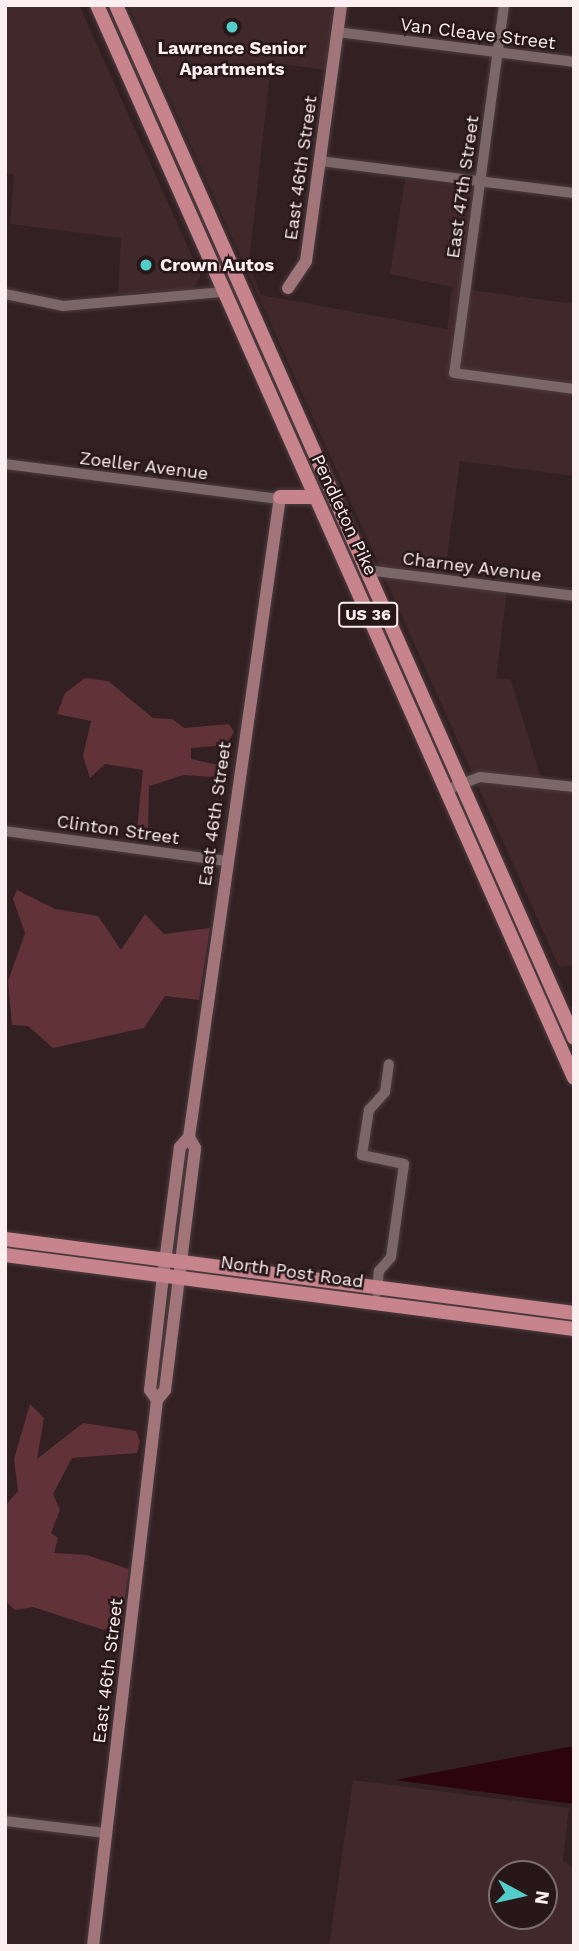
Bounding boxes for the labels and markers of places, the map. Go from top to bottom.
marker: Lawrence Senior Apartments [224,19,240,35]
place label: Lawrence Senior Apartments [157,38,307,80]
place label: Crown Autos [160,254,274,276]
marker: Crown Autos [138,257,154,273]

